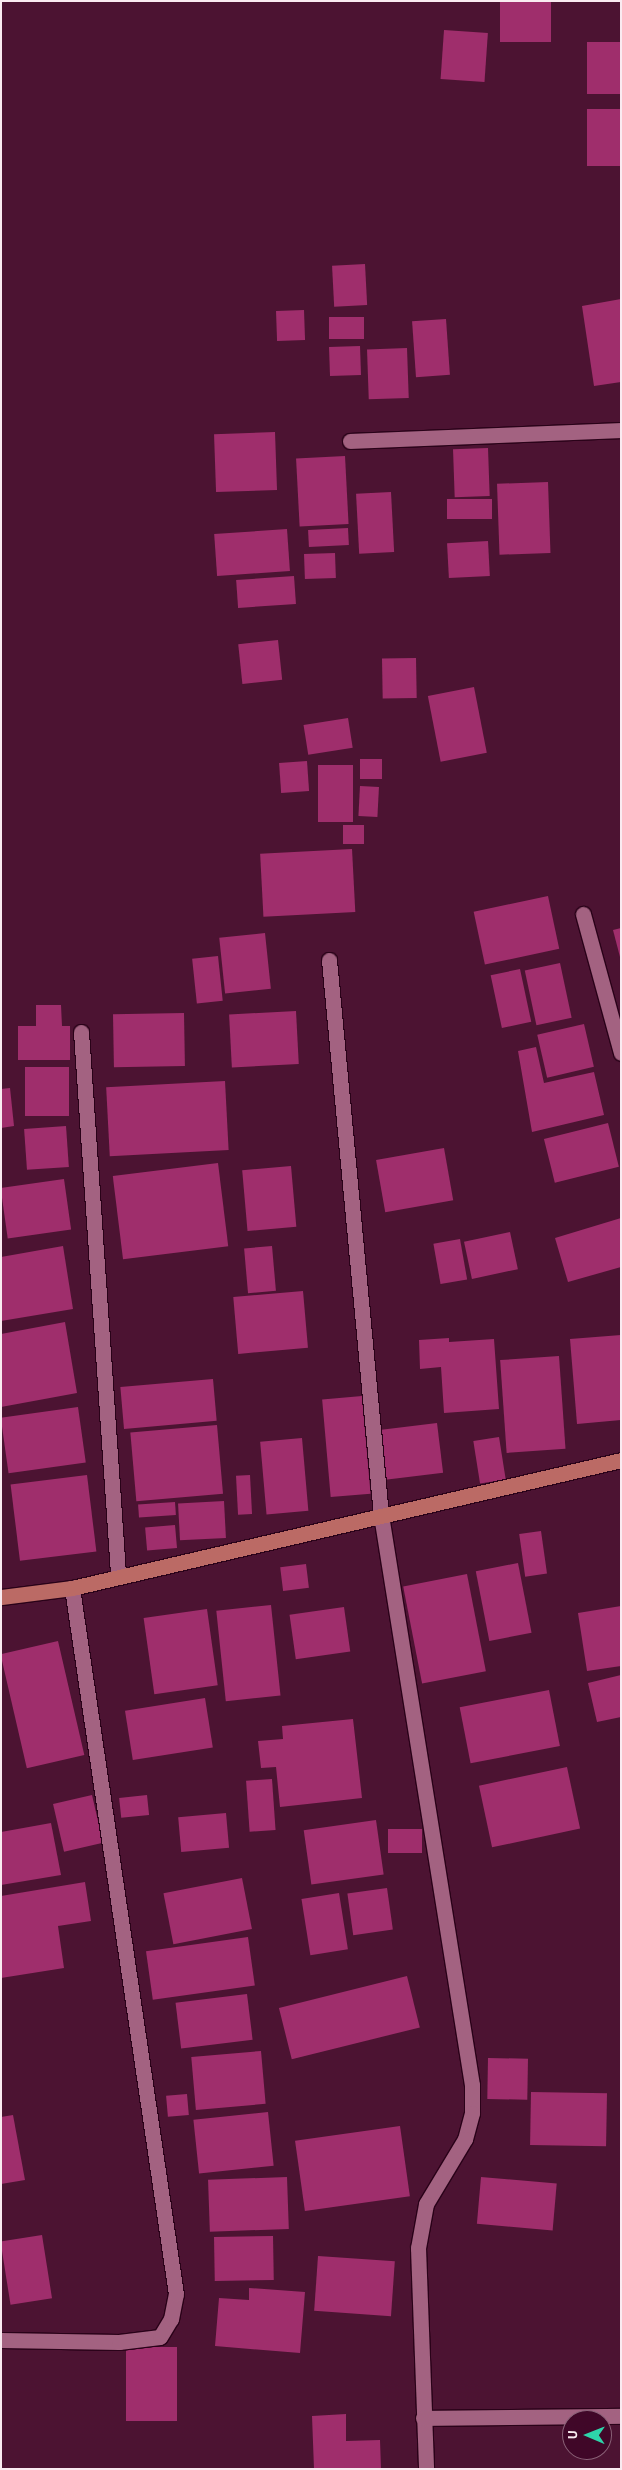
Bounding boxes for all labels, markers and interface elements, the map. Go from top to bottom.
north arrow [562,2410,612,2460]
text: U [566,2430,580,2439]

